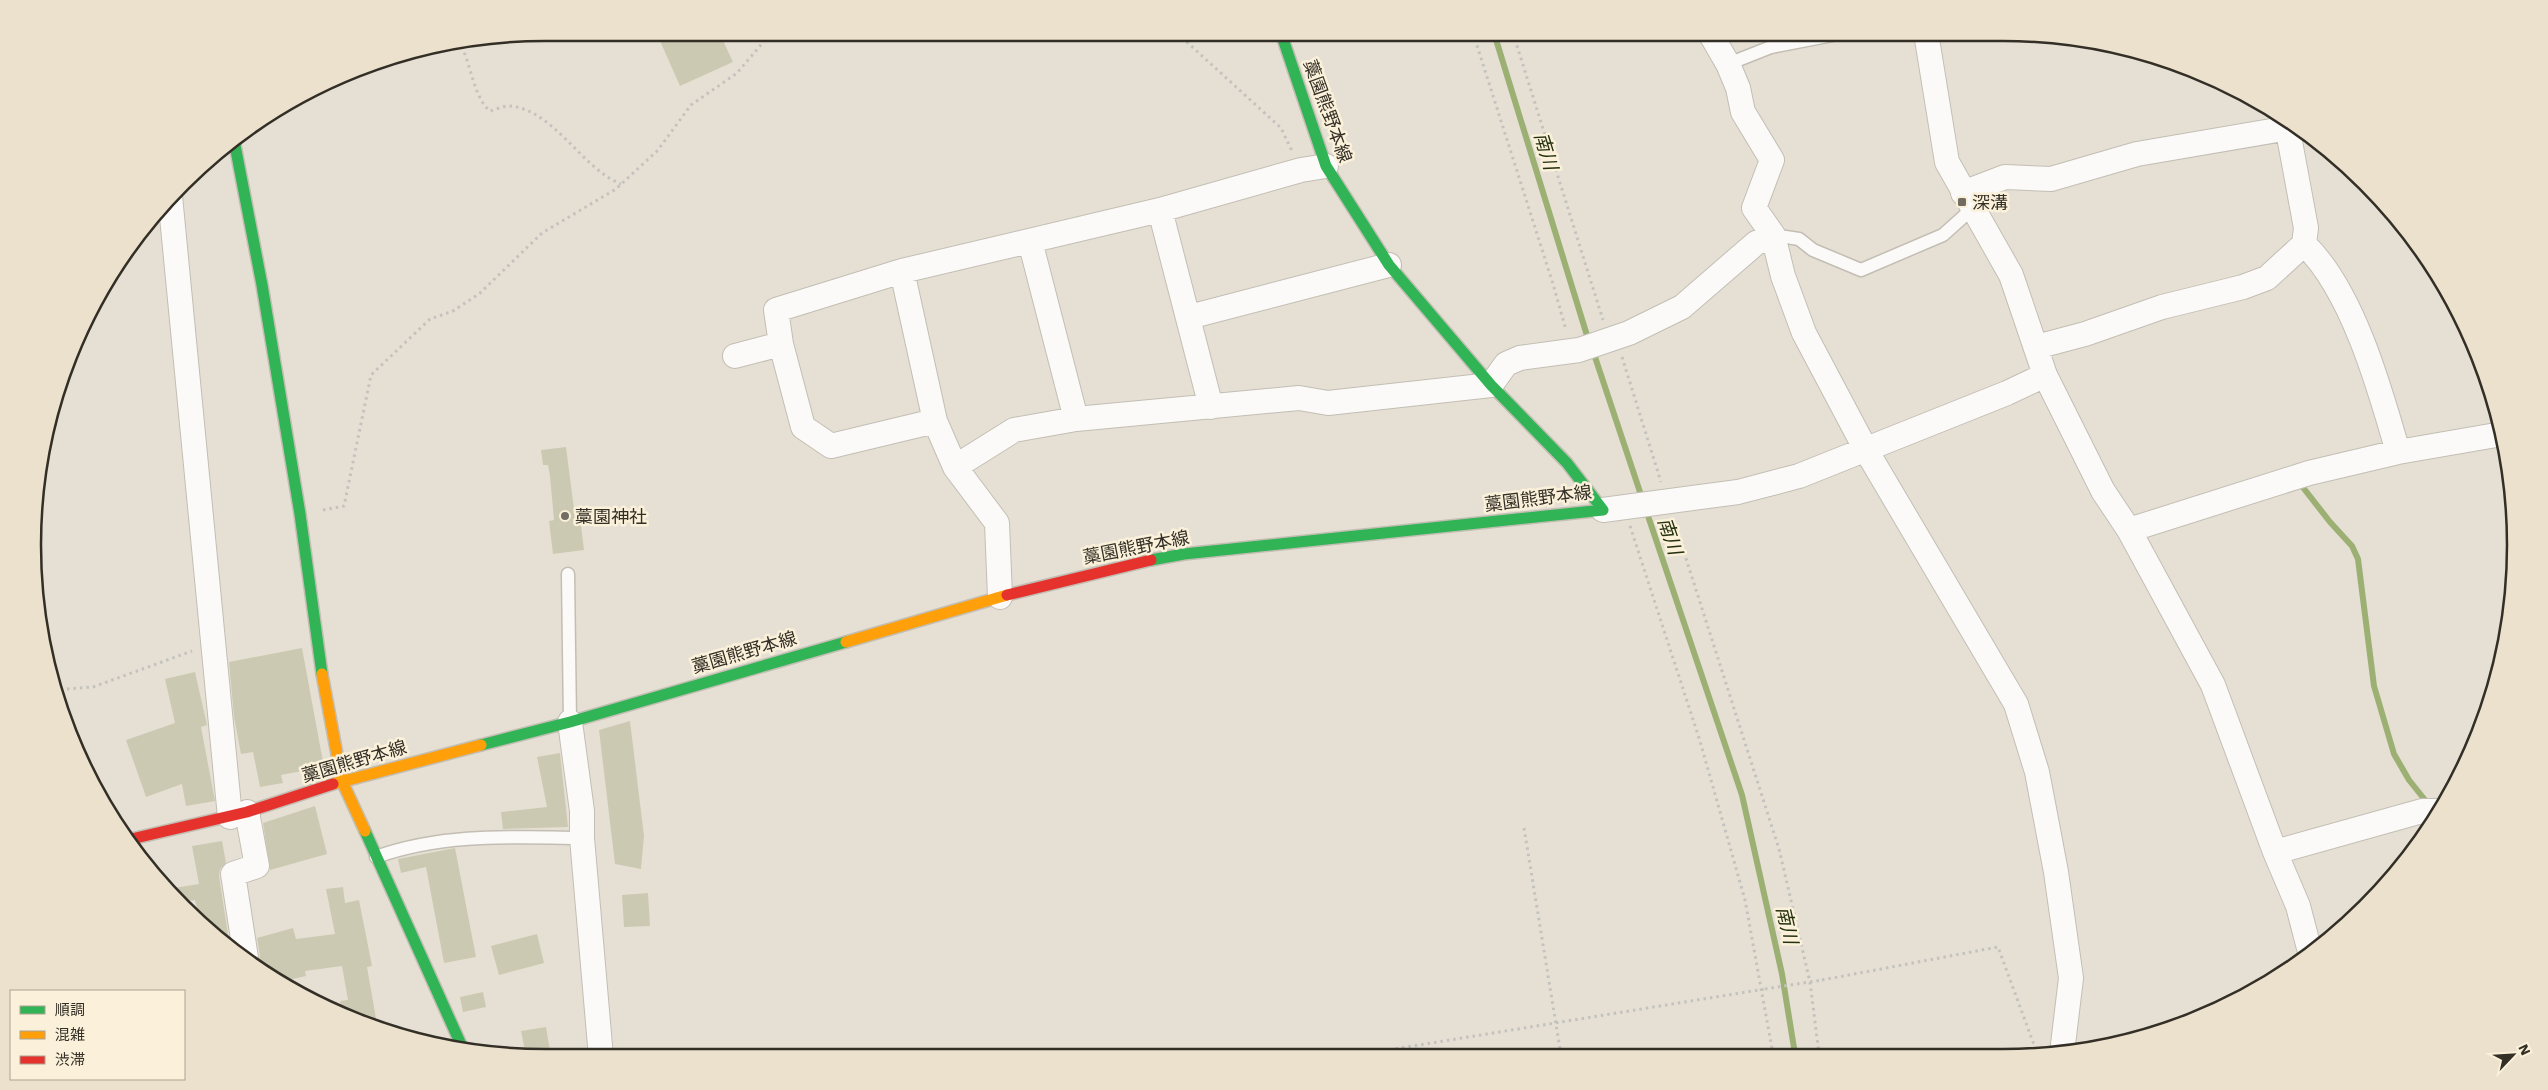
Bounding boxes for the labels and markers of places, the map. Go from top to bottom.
place label: 深溝 [1972,192,2008,213]
marker: 深溝 [1956,196,1968,208]
place label: 藁園神社 [575,506,647,527]
marker: 藁園神社 [559,510,571,522]

